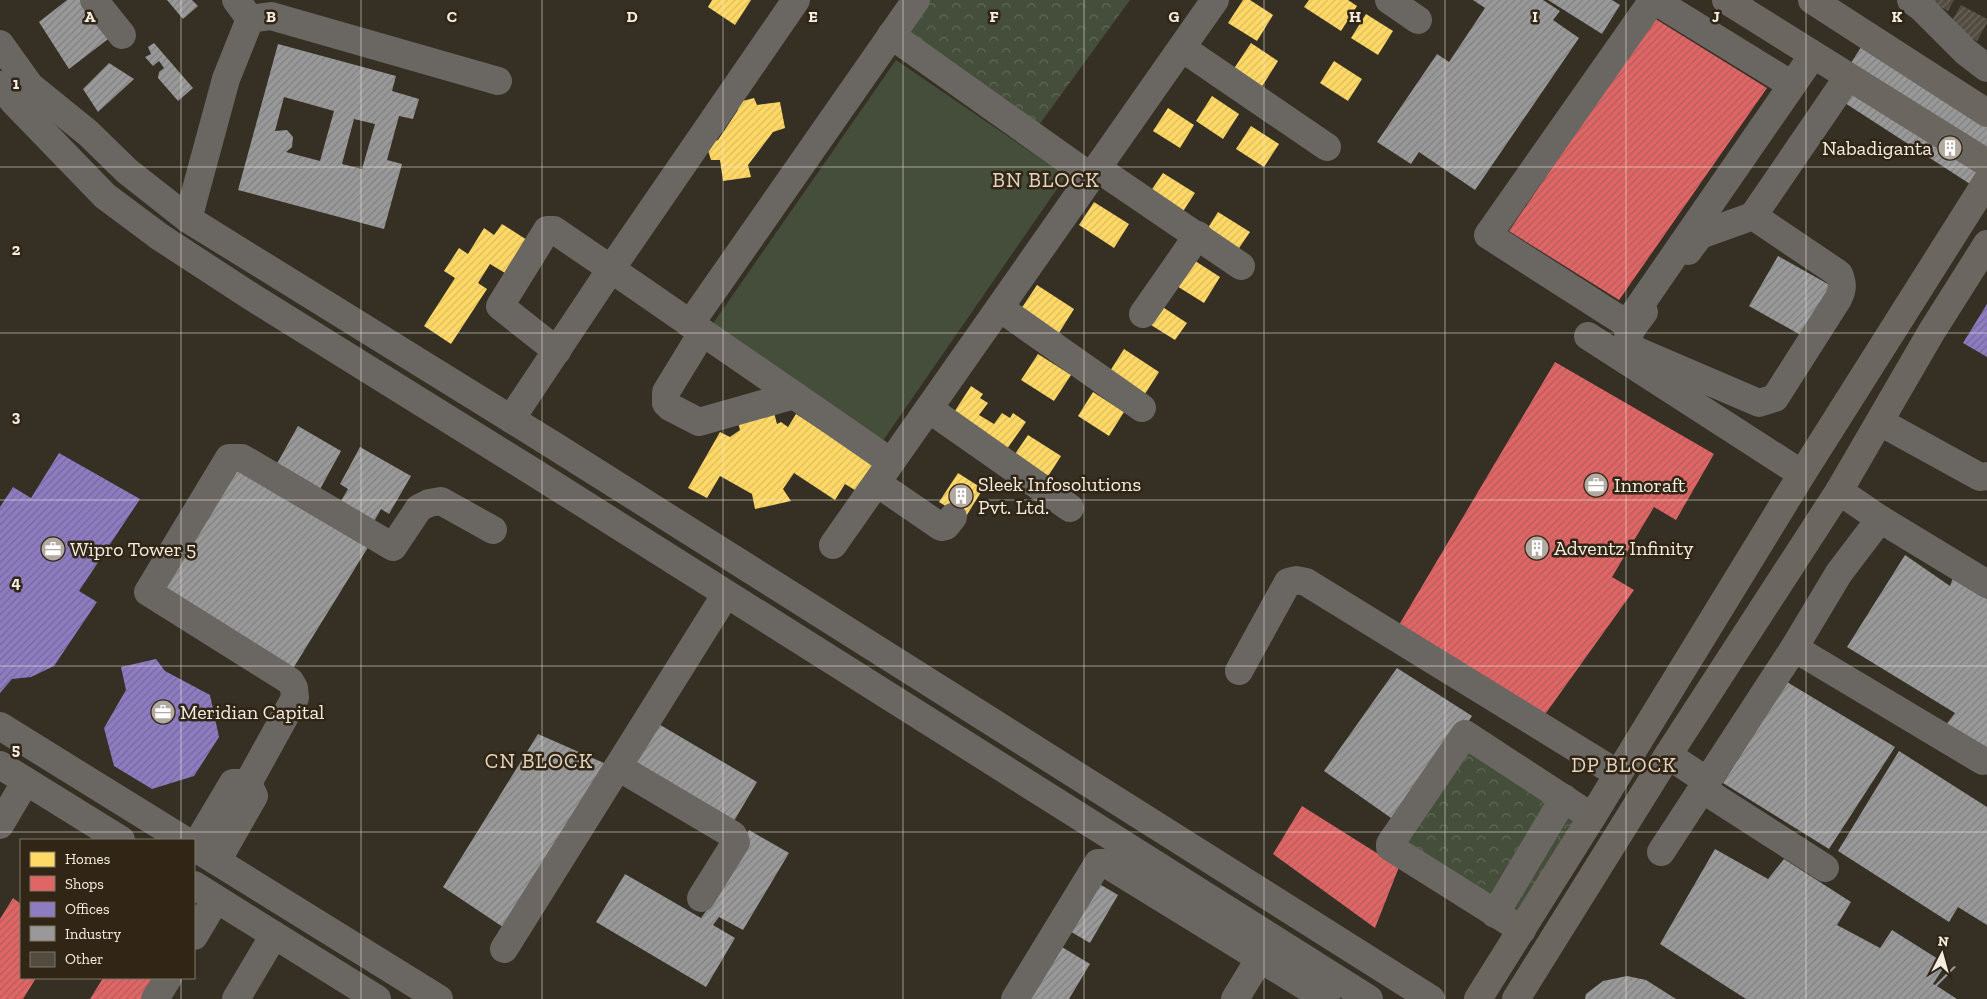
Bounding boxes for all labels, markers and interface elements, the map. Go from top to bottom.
text: A [85,7,96,26]
text: B [266,7,276,26]
text: C [447,7,457,26]
text: D [626,7,638,26]
text: E [808,7,818,26]
text: F [989,7,999,26]
text: G [1169,7,1180,26]
text: H [1349,7,1361,26]
text: I [1532,7,1538,26]
text: J [1712,7,1720,26]
text: K [1892,7,1903,26]
text: 1 [13,74,20,93]
building icon: Nabadiganta [1937,135,1963,161]
place label: Nabadiganta [1822,136,1932,160]
district label: BN BLOCK [992,167,1100,192]
text: 2 [12,240,21,259]
text: 3 [12,407,21,426]
place label: Sleek Infosolutions Pvt. Ltd. [978,472,1141,519]
office icon: Innoraft [1583,472,1609,498]
place label: Innoraft [1614,473,1686,497]
building icon: Sleek Infosolutions Pvt. Ltd. [948,483,974,509]
building icon: Adventz Infinity [1524,535,1550,561]
office icon: Wipro Tower 5 [40,536,66,562]
place label: Adventz Infinity [1554,536,1694,560]
place label: Wipro Tower 5 [70,537,196,561]
text: 4 [11,573,21,592]
office icon: Meridian Capital [150,699,176,725]
place label: Meridian Capital [180,700,324,724]
text: 5 [12,740,20,759]
district label: CN BLOCK [485,748,593,773]
district label: DP BLOCK [1571,752,1677,777]
legend [20,839,195,979]
text: Homes [65,850,110,868]
text: Shops [65,875,104,893]
text: Offices [65,900,109,918]
text: Industry [65,925,122,943]
north arrow [1917,929,1967,979]
text: N [1937,933,1950,951]
text: Other [65,950,103,968]

